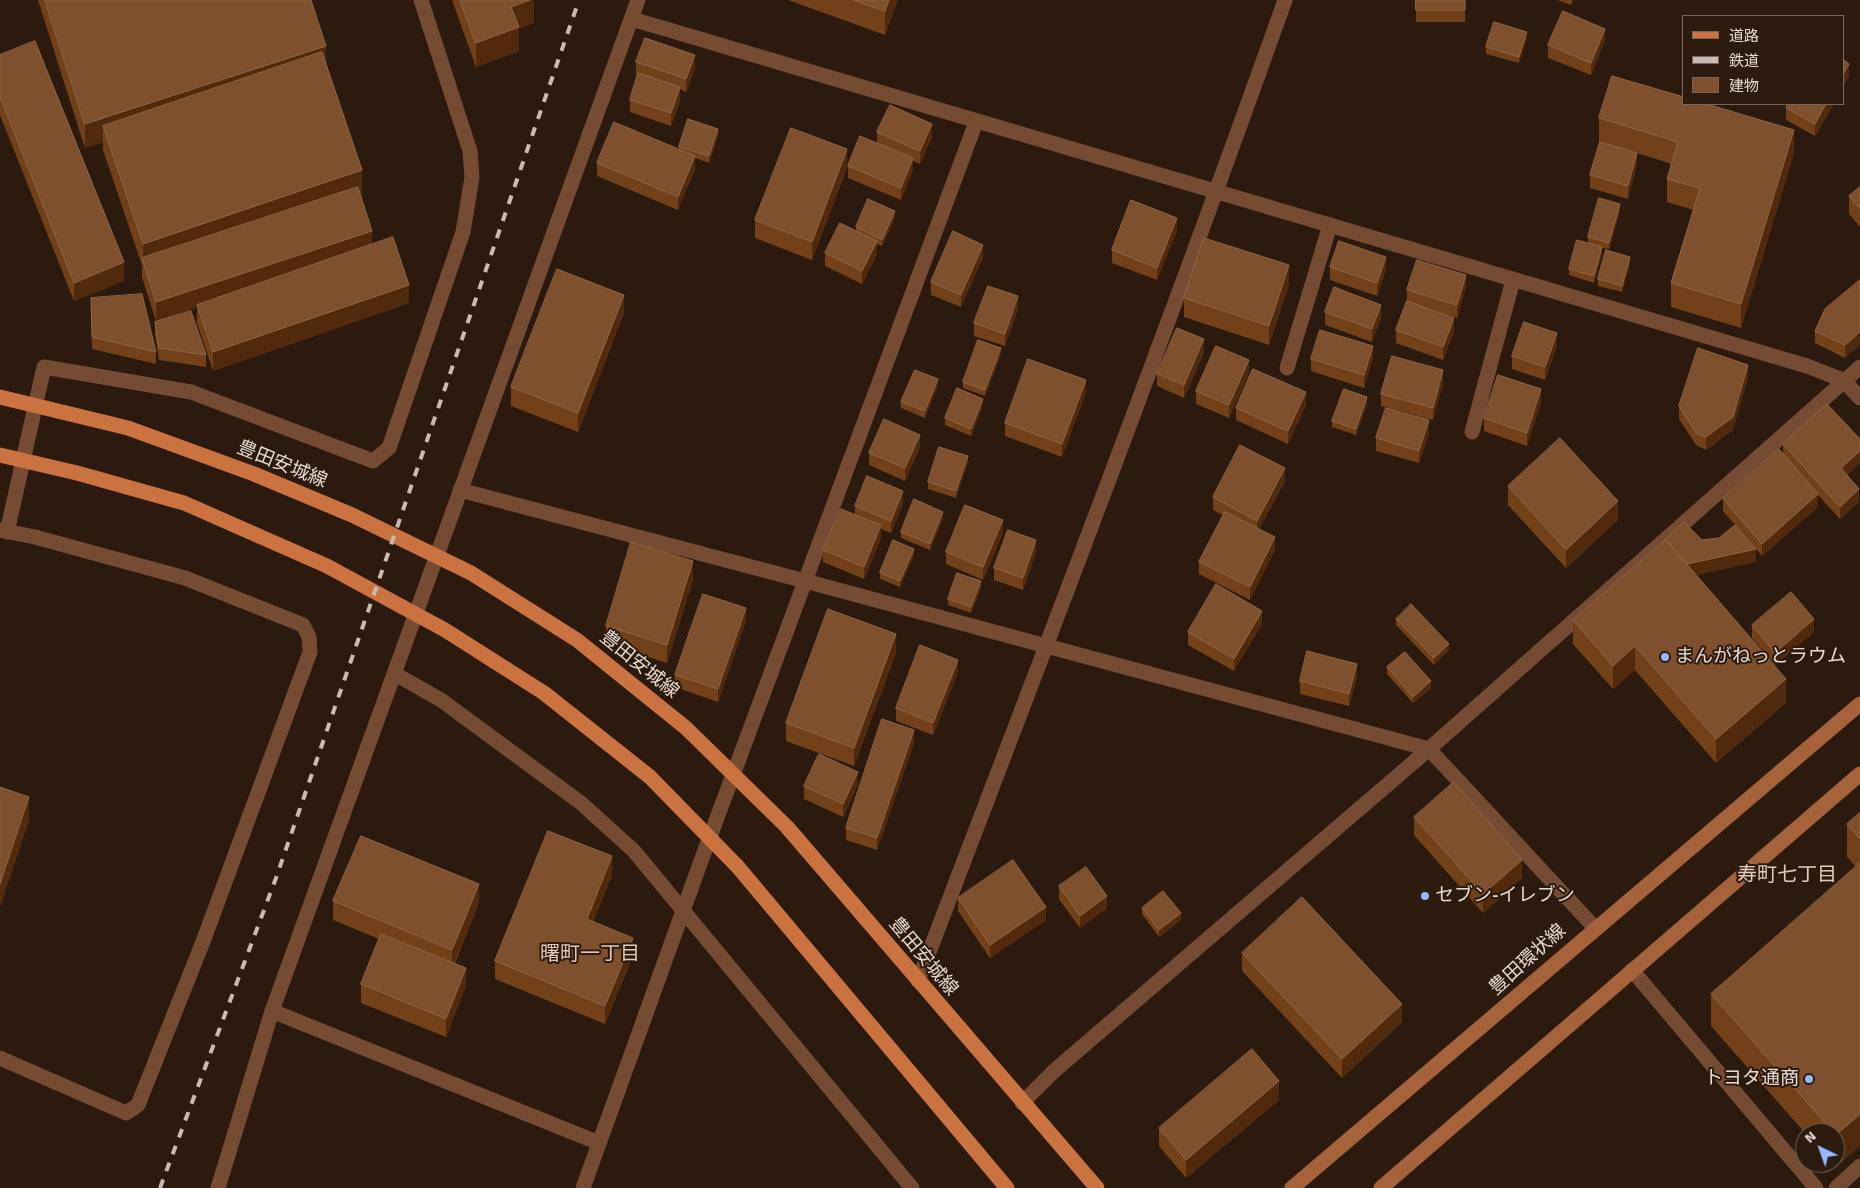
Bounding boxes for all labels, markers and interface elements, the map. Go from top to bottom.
legend [1682,15,1845,105]
text: 道路 [1729,27,1759,45]
text: 鉄道 [1729,52,1759,70]
text: 建物 [1729,77,1759,95]
street label: 豊田安城線 [234,437,330,493]
street label: 豊田安城線 [595,626,683,704]
place label: まんがねっとラウム [1675,646,1846,668]
marker: まんがねっとラウム [1659,651,1671,663]
district label: 寿町七丁目 [1737,864,1837,888]
place label: セブン-イレブン [1435,885,1575,907]
marker: セブン-イレブン [1419,890,1431,902]
street label: 豊田安城線 [884,913,962,1001]
street label: 豊田環状線 [1485,920,1571,1000]
district label: 曙町一丁目 [540,943,640,967]
place label: トヨタ通商 [1704,1068,1799,1090]
marker: トヨタ通商 [1803,1073,1815,1085]
north arrow [1795,1123,1845,1173]
text: N [1801,1128,1820,1147]

